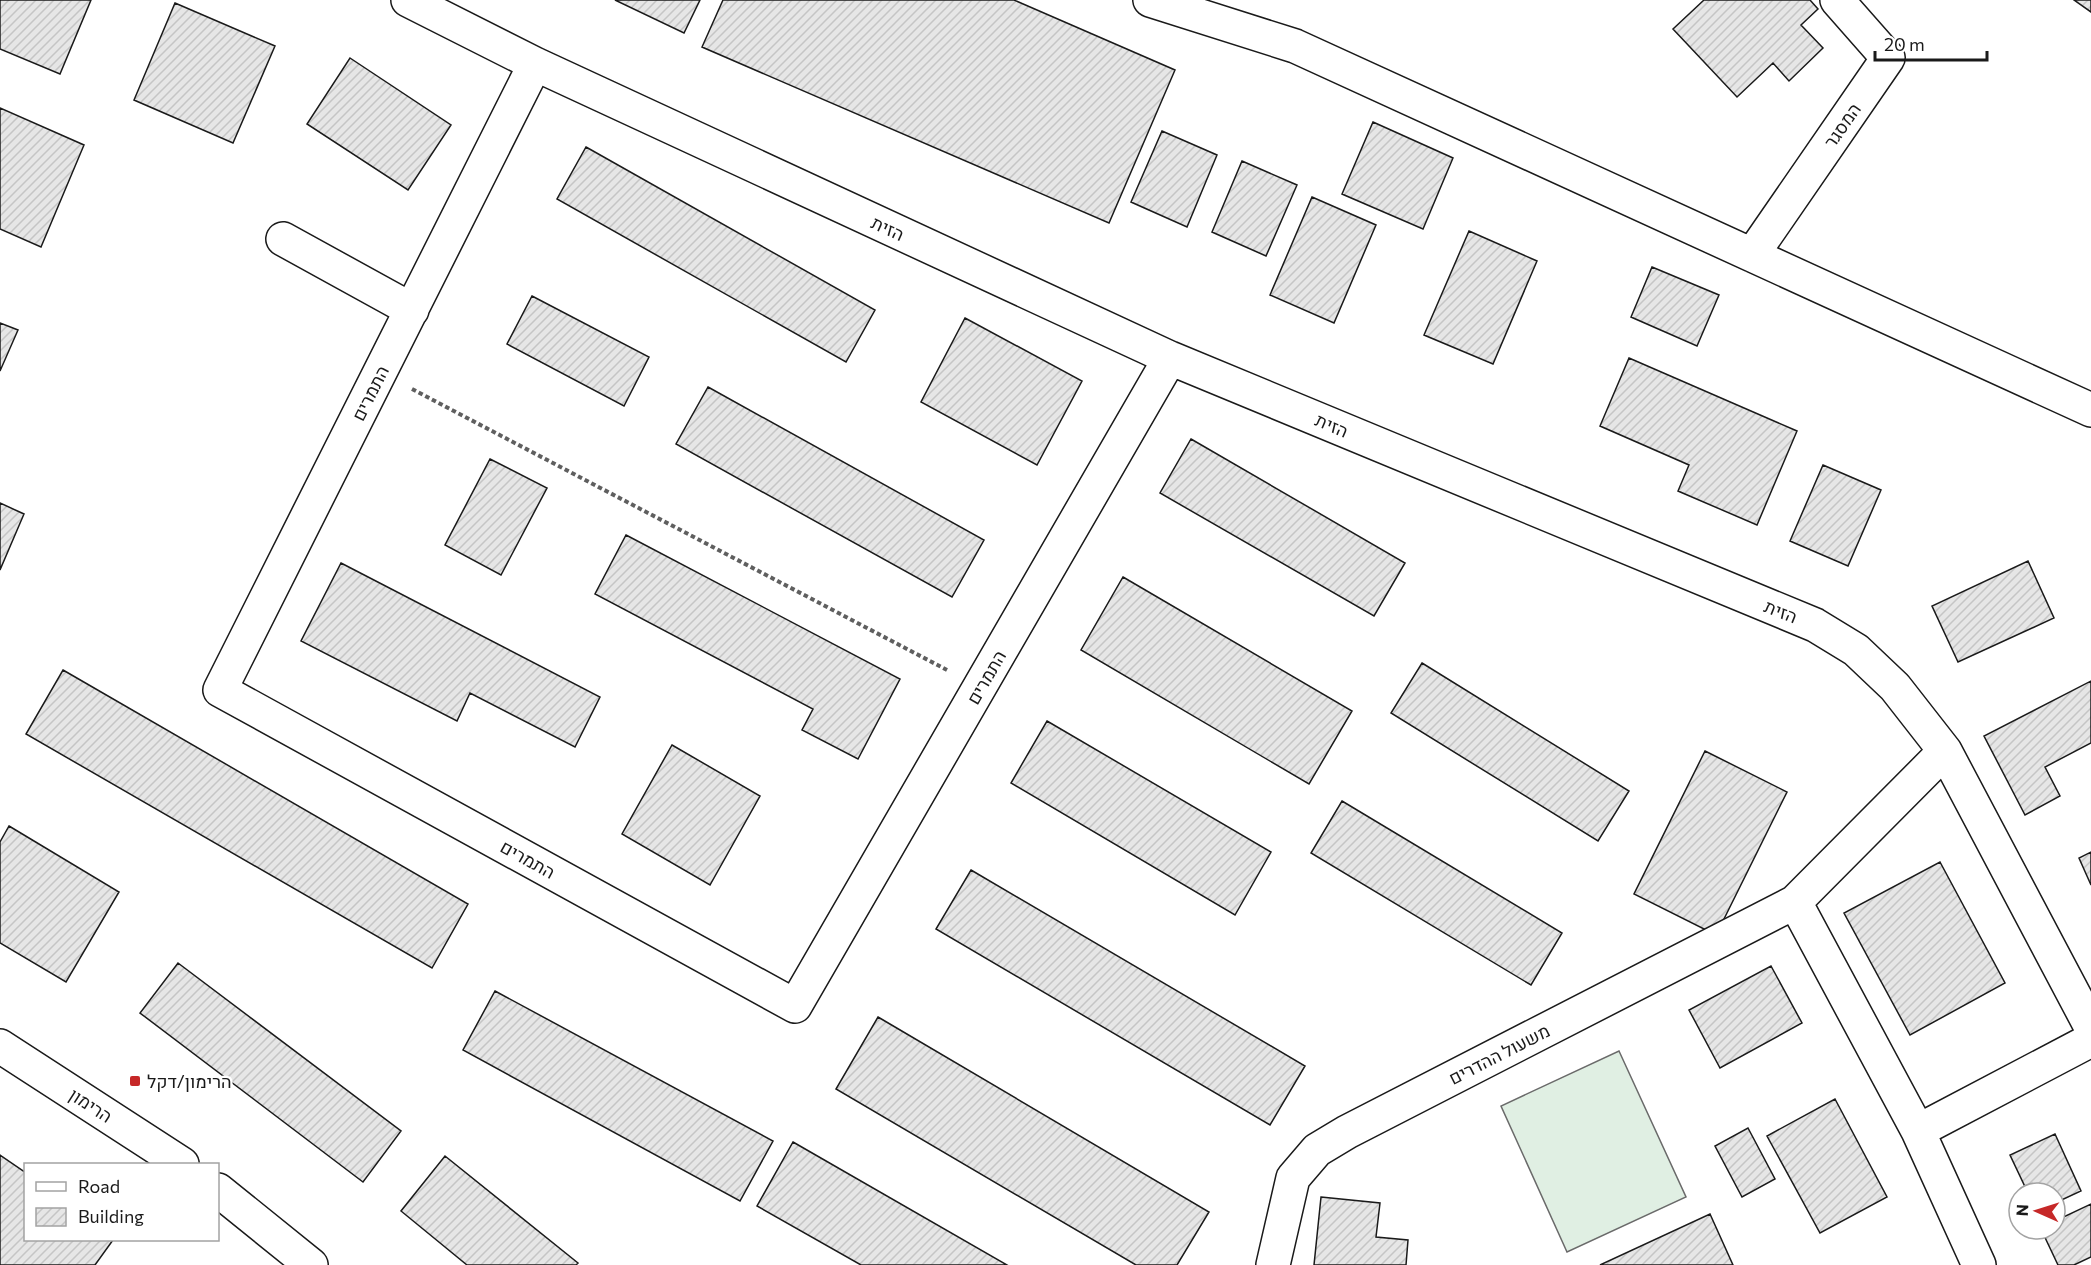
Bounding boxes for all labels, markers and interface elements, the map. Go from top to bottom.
scale bar [1875,24,1988,62]
text: 20 m [1884,33,1925,55]
street label: המסגר [1819,99,1865,151]
street label: הזית [868,211,908,245]
street label: התמרים [347,362,393,424]
street label: הזית [1312,408,1352,442]
street label: הזית [1761,595,1801,627]
street label: התמרים [962,646,1010,708]
street label: התמרים [497,835,559,883]
street label: משעול ההדרים [1445,1019,1553,1089]
place label: הרימון/דקל [147,1070,232,1092]
marker: הרימון/דקל [128,1074,142,1088]
street label: הרימון [65,1083,117,1127]
legend [24,1163,219,1241]
text: Road [78,1175,120,1197]
north arrow [2007,1181,2067,1241]
text: N [2012,1204,2031,1217]
text: Building [78,1205,144,1227]

